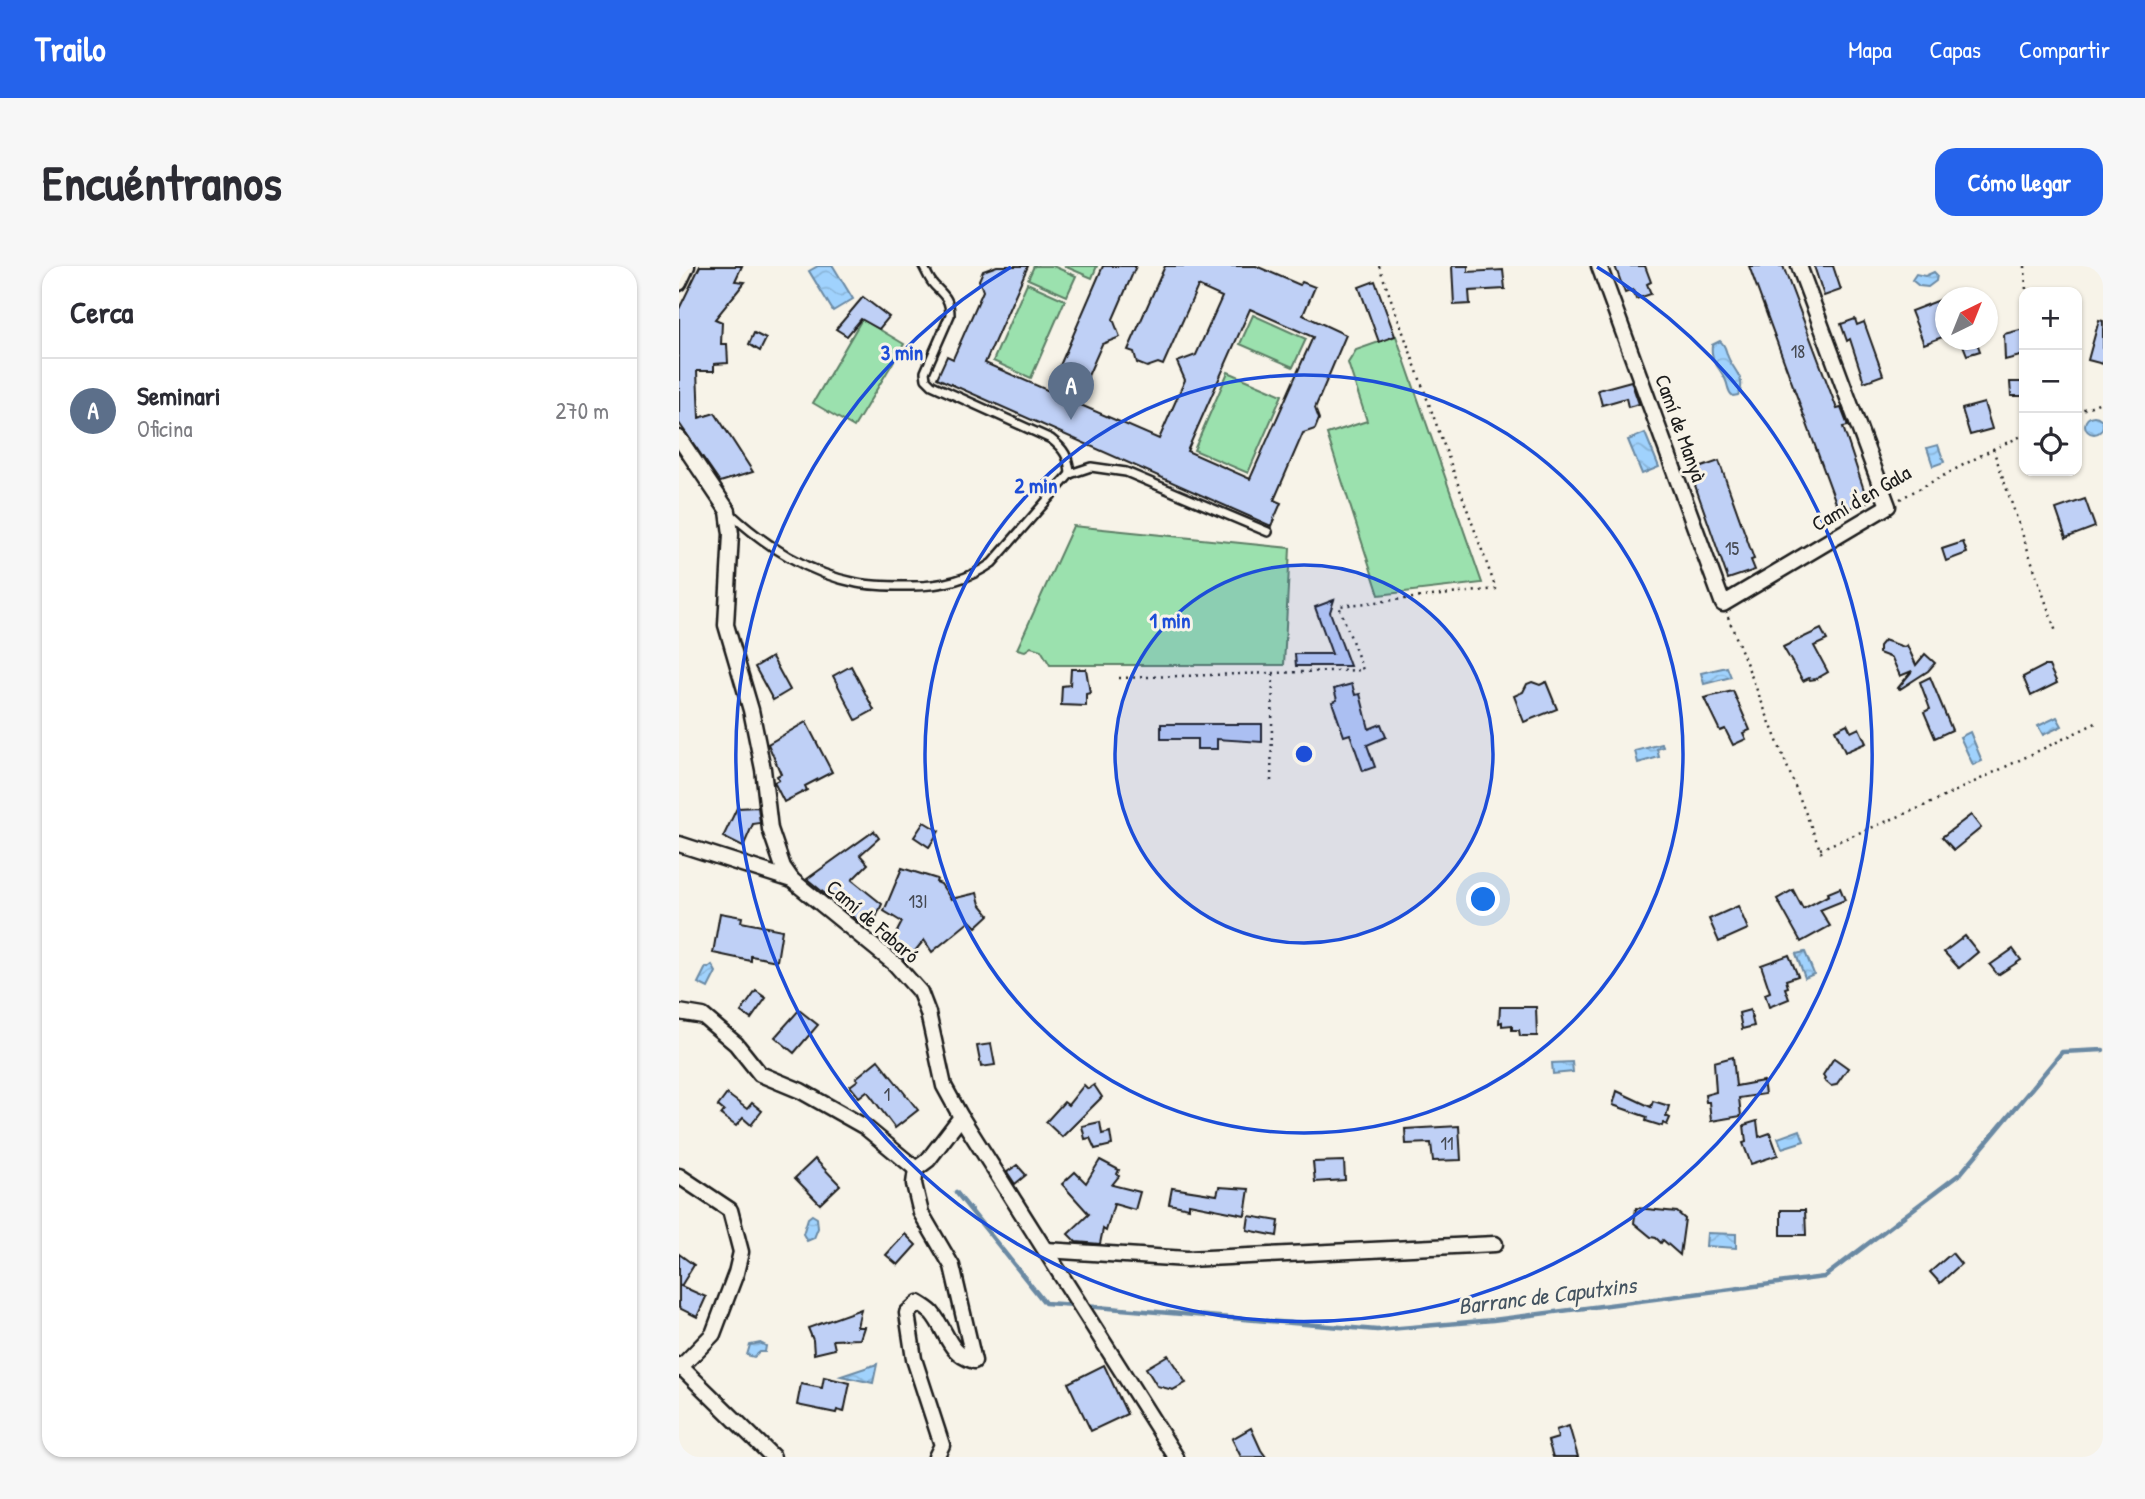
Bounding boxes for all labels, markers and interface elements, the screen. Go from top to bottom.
text: Trailo [35,27,106,71]
text: Mapa [1848,33,1892,65]
text: Capas [1930,33,1981,65]
text: Compartir [2019,33,2110,65]
button: Cómo llegar [1935,148,2103,216]
text: Encuéntranos [42,149,282,215]
north arrow [1935,287,1998,350]
map controls [2019,287,2082,476]
button: + [2019,287,2082,350]
text: Cerca [70,292,133,332]
text: 3 min [881,338,923,367]
house number: 18 [1791,339,1805,364]
button: − [2019,350,2082,413]
pin: A [1048,362,1094,420]
street label: Camí de Manyà [1648,370,1714,486]
text: Seminari [137,378,221,413]
text: A [87,395,99,426]
text: 270 m [556,395,609,426]
text: Oficina [137,413,192,444]
button: locate [2019,413,2082,476]
street label: Camí d'en Gala [1806,458,1916,538]
text: 2 min [1014,471,1058,500]
house number: 15 [1725,536,1739,561]
text: 1 min [1150,606,1190,635]
centre of rings [1292,742,1316,766]
street label: Camí de Fabaró [820,873,926,969]
your location [1466,882,1500,916]
house number: 13I [909,889,927,914]
house number: 1 [884,1082,890,1107]
house number: 11 [1440,1131,1454,1156]
water label: Barranc de Caputxins [1456,1268,1640,1322]

